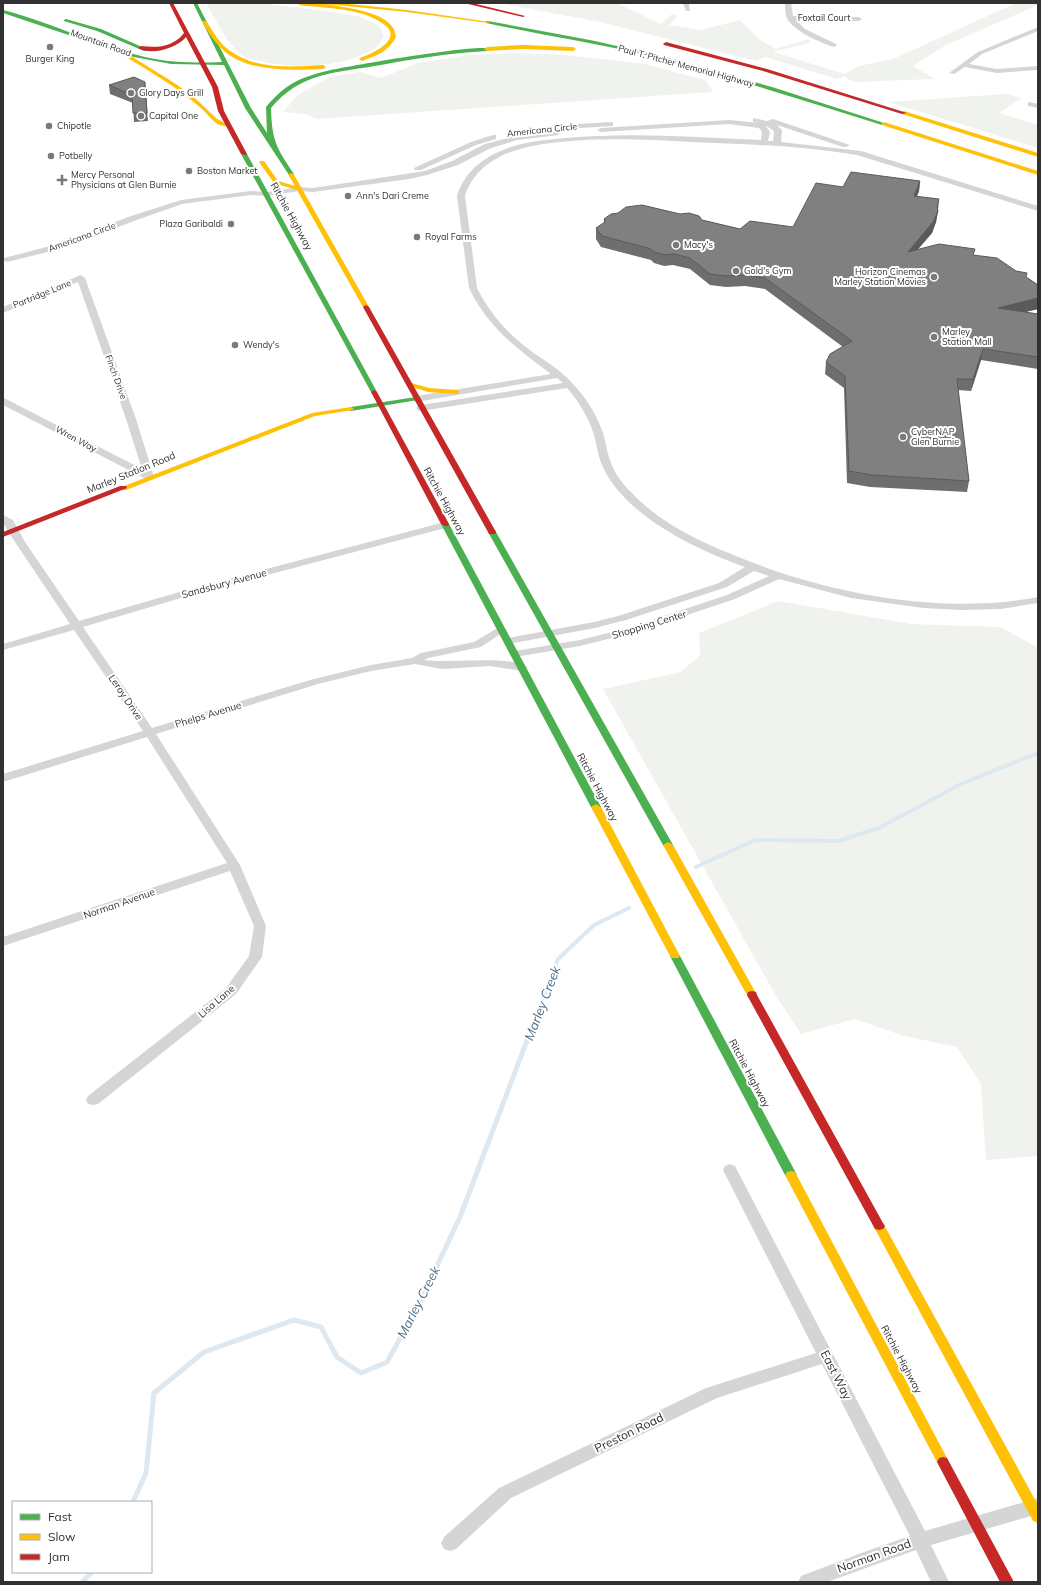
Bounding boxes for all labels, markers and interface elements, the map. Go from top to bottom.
street label: Foxtail Court [798,12,850,23]
street label: Mountain Road [69,26,133,59]
marker: Burger King [45,42,55,52]
street label: Paul T. Pitcher Memorial Highway [617,42,755,90]
place label: Burger King [25,53,75,64]
place label: Glory Days Grill [139,87,203,99]
marker: Glory Days Grill [126,88,136,98]
place label: Capital One [149,110,198,121]
marker: Capital One [136,111,146,121]
place label: Chipotle [57,120,91,131]
street label: Americana Circle [506,120,578,139]
marker: Chipotle [44,121,54,131]
place label: Potbelly [59,150,92,162]
marker: Potbelly [46,151,56,161]
place label: Boston Market [197,165,258,176]
marker: Boston Market [184,166,194,176]
place label: Mercy Personal Physicians at Glen Burnie [71,169,177,191]
marker: Mercy Personal Physicians at Glen Burnie [56,174,68,186]
street label: Ritchie Highway [268,180,316,253]
place label: Ann's Dari Creme [356,190,429,201]
marker: Ann's Dari Creme [343,191,353,201]
place label: Plaza Garibaldi [159,218,223,229]
street label: Americana Circle [47,219,117,254]
marker: Plaza Garibaldi [226,219,236,229]
place label: Royal Farms [425,231,477,243]
marker: Royal Farms [412,232,422,242]
place label: Macy's [684,239,713,251]
marker: Macy's [671,240,681,250]
place label: Gold's Gym [744,265,791,277]
marker: Gold's Gym [731,266,741,276]
place label: Horizon Cinemas Marley Station Movies [834,266,926,288]
marker: Horizon Cinemas Marley Station Movies [929,272,939,282]
street label: Partridge Lane [11,277,73,310]
place label: Marley Station Mall [942,326,992,347]
marker: Marley Station Mall [929,332,939,342]
place label: Wendy's [243,339,279,351]
marker: Wendy's [230,340,240,350]
street label: Finch Drive [103,353,130,401]
street label: Wren Way [53,423,99,455]
place label: CyberNAP Glen Burnie [911,426,959,447]
marker: CyberNAP Glen Burnie [898,432,908,442]
street label: Marley Station Road [85,449,177,496]
street label: Ritchie Highway [421,465,469,538]
street label: Sandsbury Avenue [180,566,268,601]
street label: Shopping Center [610,607,688,642]
street label: Leroy Drive [106,672,146,723]
street label: Phelps Avenue [173,698,243,731]
street label: Ritchie Highway [574,751,621,824]
street label: Norman Avenue [82,885,157,922]
water label: Marley Creek [520,963,564,1042]
street label: Lisa Lane [195,982,237,1021]
street label: Ritchie Highway [726,1037,773,1110]
water label: Marley Creek [393,1263,443,1341]
street label: Ritchie Highway [878,1323,925,1396]
street label: East Way [818,1348,856,1403]
street label: Preston Road [592,1409,666,1456]
legend [12,1501,152,1573]
text: Fast [48,1509,72,1524]
text: Slow [48,1529,76,1544]
street label: Norman Road [835,1535,913,1576]
text: Jam [48,1549,70,1564]

